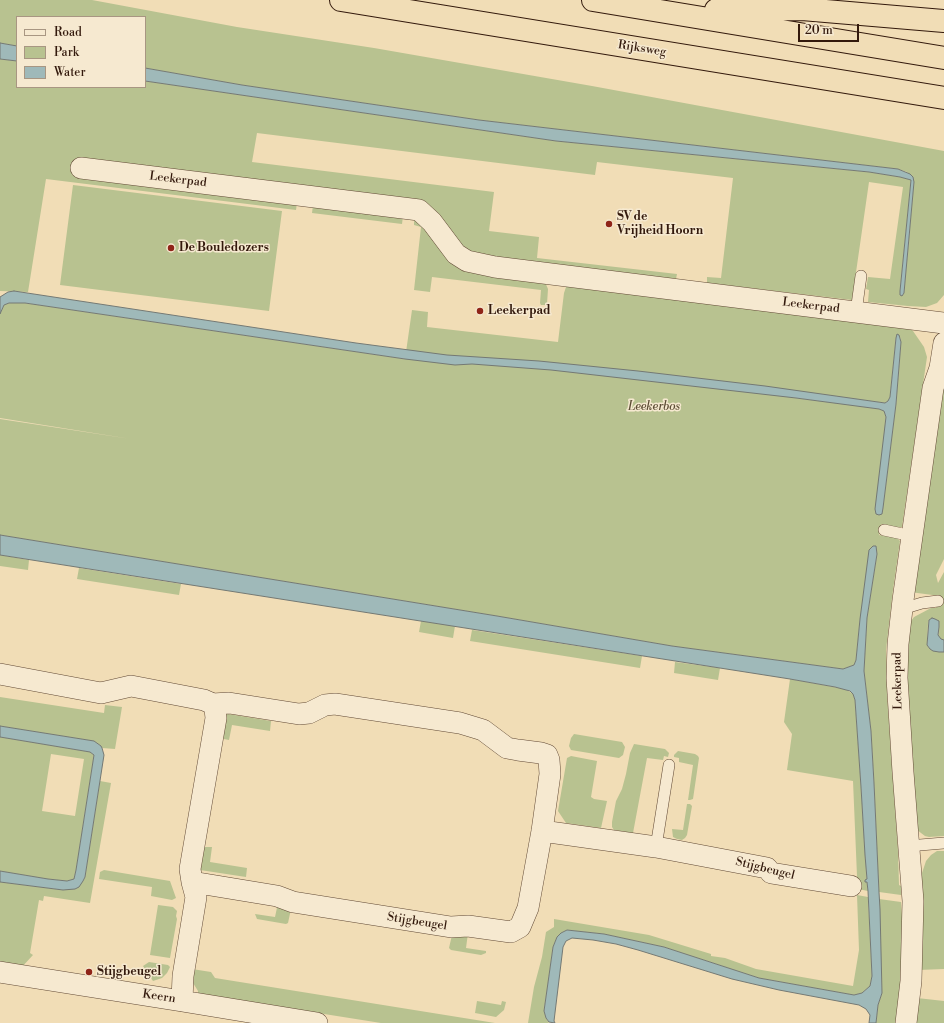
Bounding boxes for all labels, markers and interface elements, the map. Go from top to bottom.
legend [16,16,146,88]
scale bar [800,16,861,42]
text: 20 m [805,23,833,38]
text: Road [54,25,82,40]
street label: Rijksweg [617,38,667,60]
text: Park [54,45,79,60]
text: Water [54,65,86,80]
street label: Leekerpad [149,169,207,191]
place label: SV de Vrijheid Hoorn [617,210,703,238]
marker: SV de Vrijheid Hoorn [604,219,614,229]
place label: De Bouledozers [179,241,269,255]
marker: De Bouledozers [166,243,176,253]
street label: Leekerpad [782,295,840,317]
place label: Leekerpad [488,304,551,318]
marker: Leekerpad [475,306,485,316]
park label: Leekerbos [628,400,680,414]
street label: Leekerpad [890,652,906,710]
street label: Stijgbeugel [734,855,796,883]
street label: Stijgbeugel [386,910,448,934]
place label: Stijgbeugel [97,965,161,979]
marker: Stijgbeugel [84,967,94,977]
street label: Keern [141,987,177,1007]

